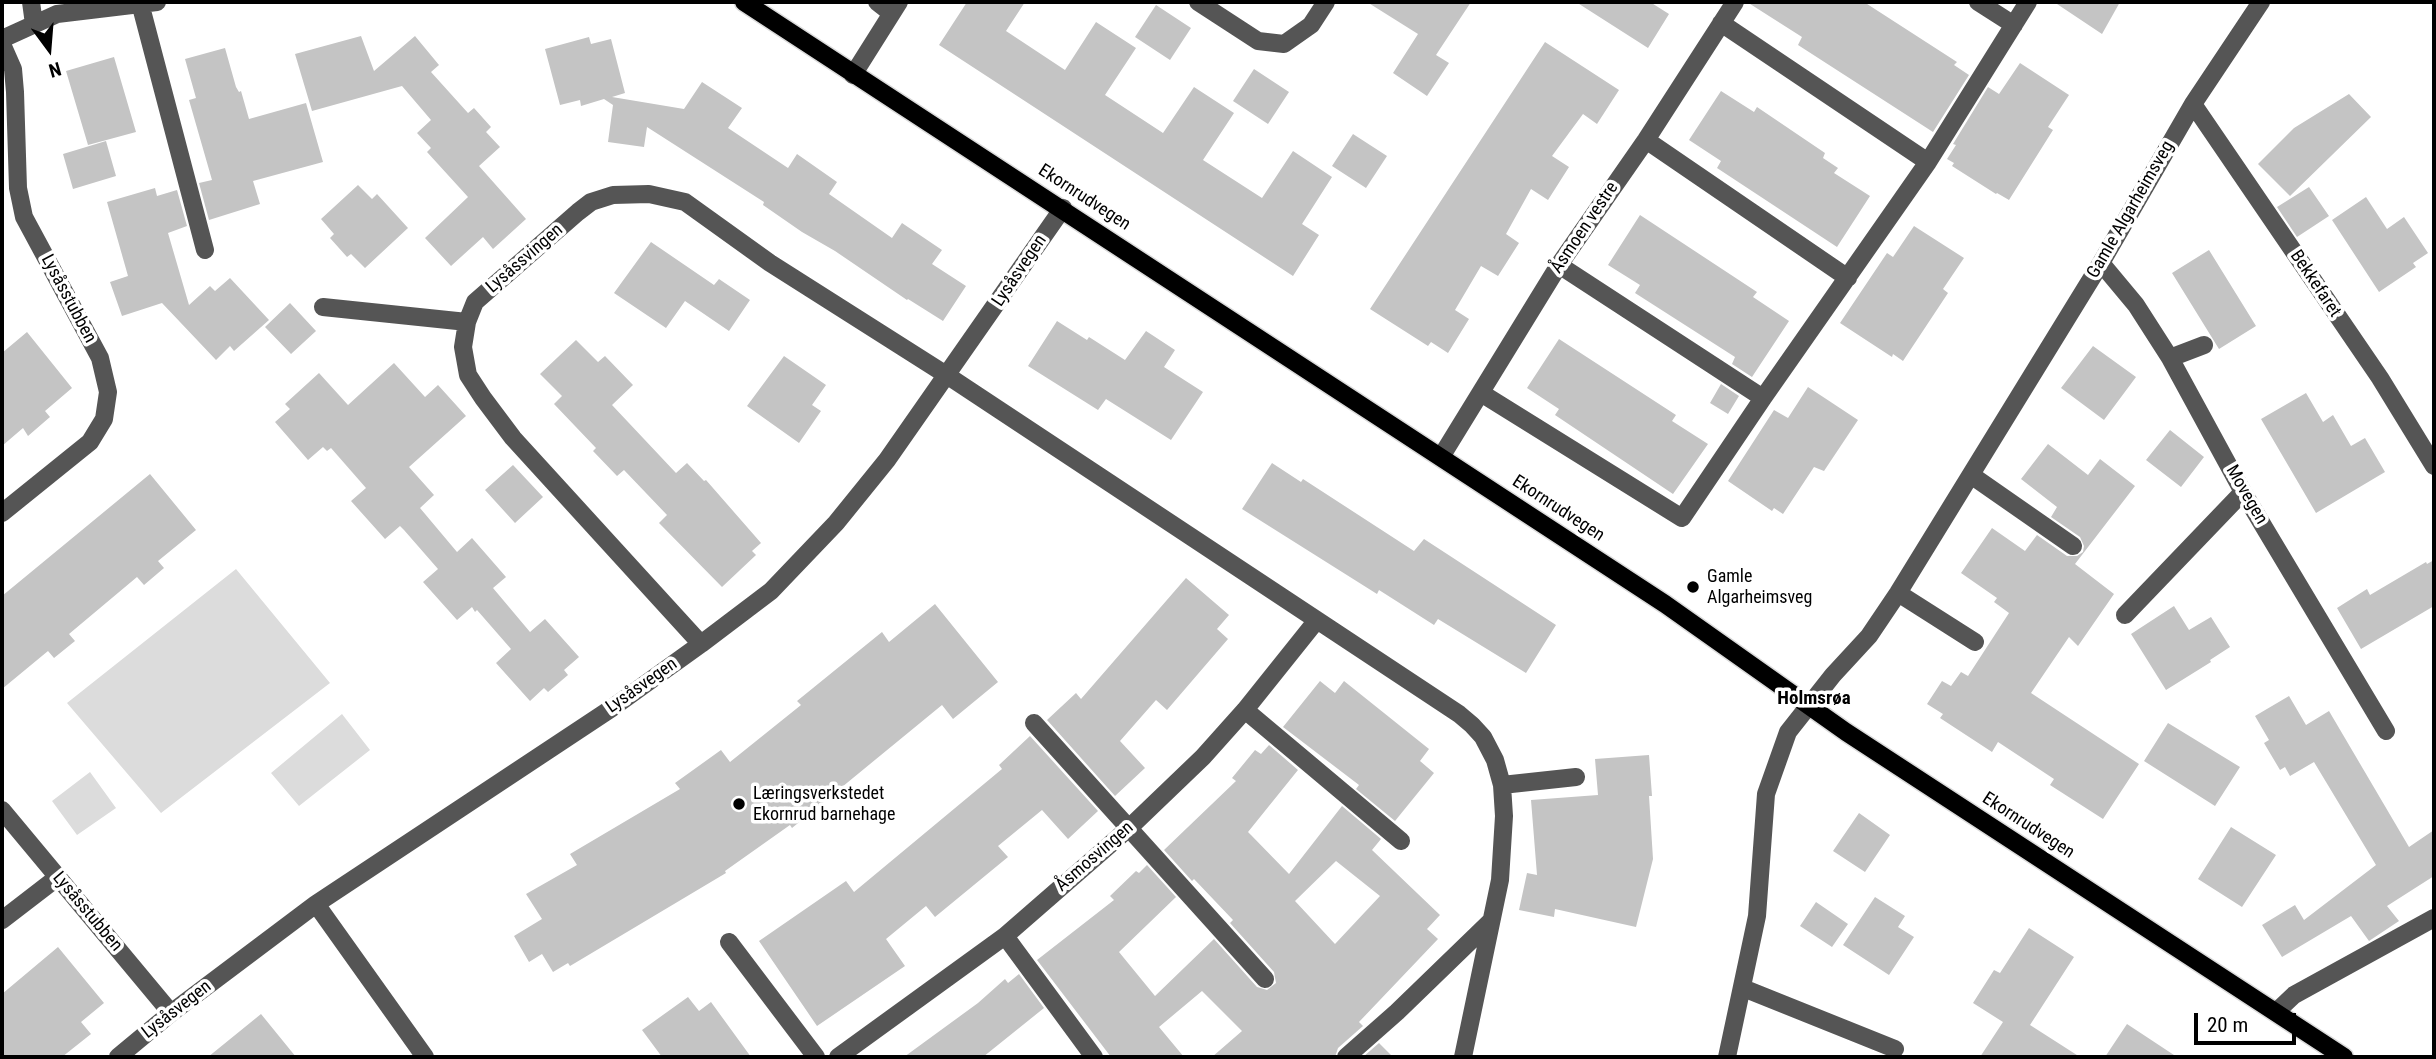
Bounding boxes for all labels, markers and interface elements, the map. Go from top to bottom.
north arrow [14,14,84,84]
text: N [46,57,64,82]
street label: Gamle Algarheimsveg [2083,138,2179,282]
street label: Ekornrudvegen [1034,160,1134,236]
street label: Åsmoen vestre [1546,178,1624,278]
street label: Lysåssvingen [482,220,568,298]
street label: Lysåsvegen [988,231,1052,311]
street label: Bekkefaret [2285,246,2345,322]
street label: Lysåsstubben [36,251,100,347]
street label: Movegen [2221,462,2271,528]
street label: Ekornrudvegen [1508,471,1608,547]
place label: Gamle Algarheimsveg [1707,566,1812,608]
marker: Gamle Algarheimsveg [1685,579,1701,595]
street label: Lysåsvegen [602,654,682,718]
district label: Holmsrøa [1777,688,1851,710]
place label: Læringsverkstedet Ekornrud barnehage [753,783,895,826]
street label: Ekornrudvegen [1978,788,2078,864]
marker: Læringsverkstedet Ekornrud barnehage [731,796,747,812]
street label: Åsmosvingen [1052,817,1138,897]
street label: Lysåsstubben [48,868,126,956]
street label: Lysåsvegen [138,976,216,1044]
scale bar [2198,1000,2300,1044]
text: 20 m [2207,1013,2248,1037]

